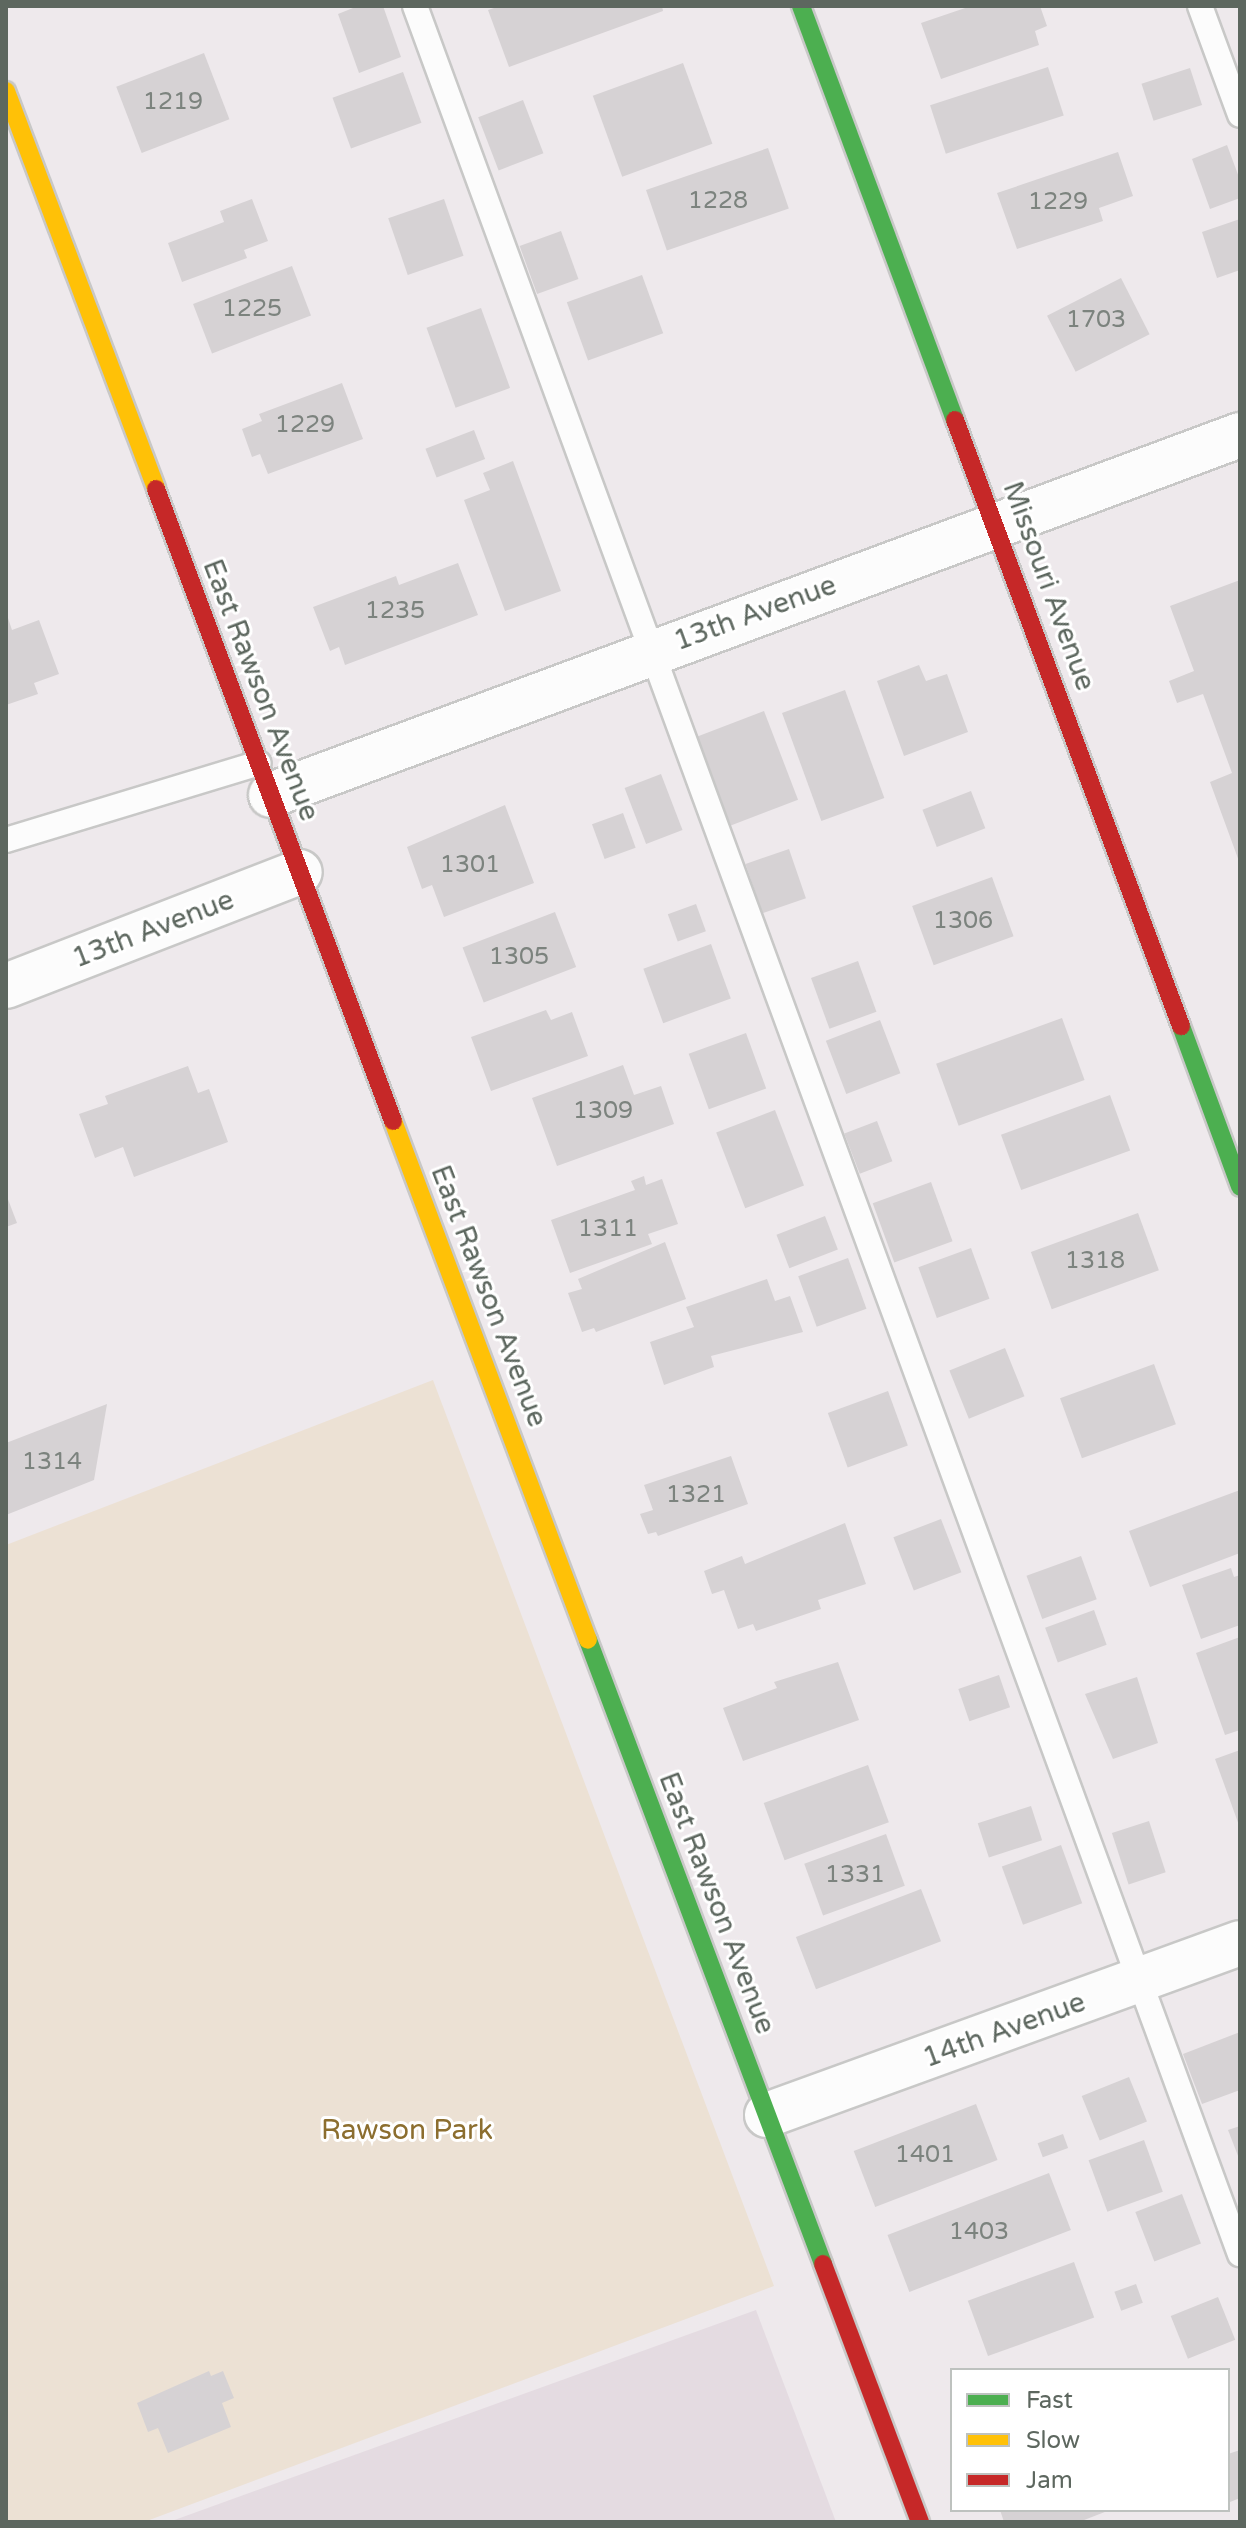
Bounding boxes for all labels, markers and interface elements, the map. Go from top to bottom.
house number: 1219 [143,88,203,116]
house number: 1228 [688,187,748,215]
house number: 1229 [1028,188,1088,216]
house number: 1225 [222,295,282,323]
house number: 1703 [1066,306,1126,334]
house number: 1229 [275,411,335,439]
street label: Missouri Avenue [996,477,1102,695]
street label: East Rawson Avenue [196,555,326,825]
street label: 13th Avenue [669,568,841,658]
house number: 1235 [365,597,425,625]
house number: 1301 [440,851,500,879]
street label: 13th Avenue [67,883,239,975]
house number: 1306 [933,907,993,935]
house number: 1305 [489,943,549,971]
house number: 1309 [573,1097,633,1125]
street label: East Rawson Avenue [424,1161,554,1431]
house number: 1311 [578,1215,638,1243]
house number: 1318 [1065,1247,1125,1275]
house number: 1314 [22,1448,82,1476]
house number: 1321 [666,1481,726,1509]
street label: East Rawson Avenue [652,1768,782,2038]
house number: 1331 [825,1861,885,1889]
street label: 14th Avenue [918,1985,1090,2075]
park label: Rawson Park [321,2113,493,2147]
house number: 1401 [895,2141,955,2169]
house number: 1403 [949,2218,1009,2246]
legend [950,2368,1230,2512]
text: Fast [1026,2386,1073,2415]
text: Slow [1026,2426,1080,2455]
text: Jam [1026,2466,1073,2495]

